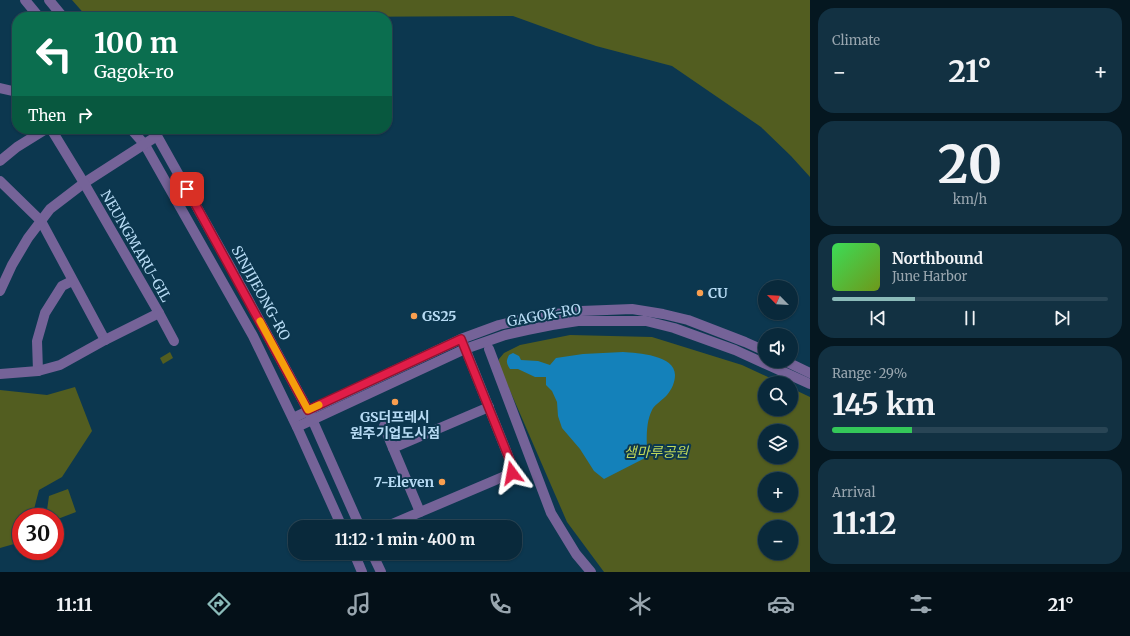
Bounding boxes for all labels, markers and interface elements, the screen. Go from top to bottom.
text: 100 m [94,25,178,61]
icon: left [28,28,80,80]
text: Climate [832,32,880,49]
text: 21° [948,52,992,90]
text: − [832,58,847,86]
text: + [1093,58,1108,86]
text: Gagok-ro [94,60,174,83]
icon: right [74,104,96,126]
text: Then [28,106,66,125]
text: 20 [938,132,1002,197]
pin [170,172,204,206]
icon: arrive [176,178,198,200]
street label: NEUNGMARU-GIL [97,187,175,305]
text: km/h [953,191,987,208]
street label: SINJIJEONG-RO [228,243,294,343]
text: Northbound [892,249,983,268]
text: June Harbor [892,268,967,285]
north arrow [758,280,798,320]
map controls [758,280,798,560]
place label: CU [708,284,728,302]
marker: CU [695,288,705,298]
street label: GAGOK-RO [506,300,582,330]
place label: GS25 [422,307,456,325]
icon: previous [867,307,889,329]
icon: pause [959,307,981,329]
icon: next [1051,307,1073,329]
marker: GS25 [409,311,419,321]
button: sound [758,328,798,368]
text: Range · 29% [832,365,907,382]
button: search [758,376,798,416]
text: 145 km [832,385,936,423]
marker: GS더프레시 원주기업도시점 [390,397,400,407]
place label: GS더프레시 원주기업도시점 [350,408,440,442]
button: layers [758,424,798,464]
park label: 샘마루공원 [624,443,689,461]
position arrow [491,452,533,494]
button: + [758,472,798,512]
place label: 7-Eleven [374,473,435,491]
marker: 7-Eleven [437,477,447,487]
text: Arrival [832,484,875,501]
text: 11:12 [832,504,897,542]
speed limit sign: 30 [12,508,64,560]
button: − [758,520,798,560]
text: 11:12 · 1 min · 400 m [335,530,475,549]
icon: directions [205,590,233,618]
icon: music [345,590,373,618]
icon: phone [486,590,514,618]
icon: climate [626,590,654,618]
icon: car [767,590,795,618]
icon: filters [907,590,935,618]
text: 11:11 [56,593,92,616]
text: 21° [1048,593,1074,616]

